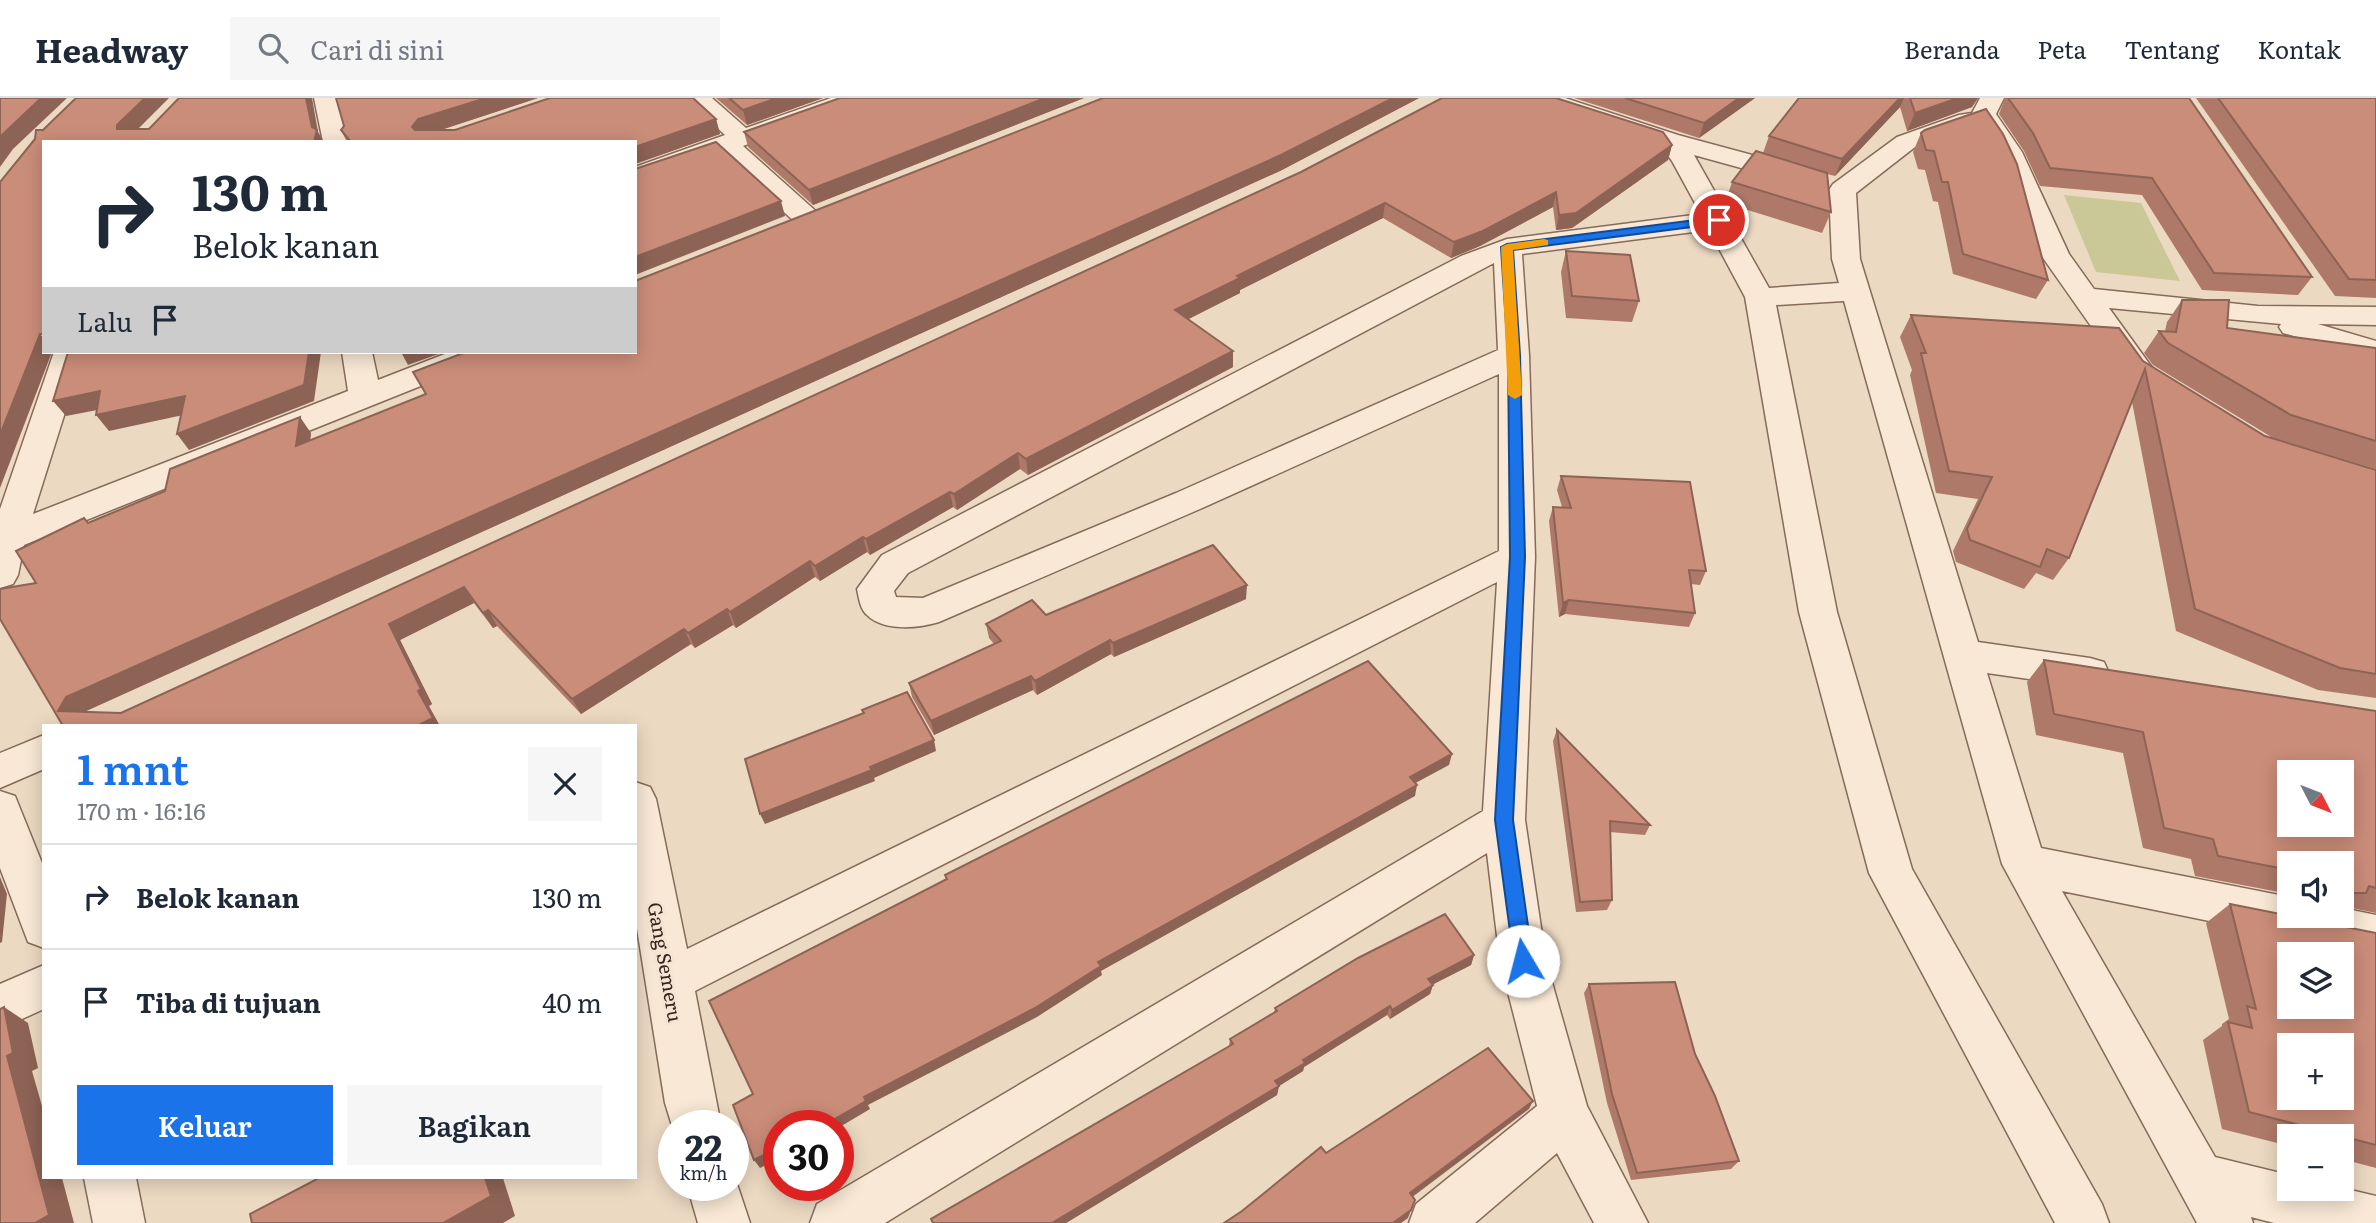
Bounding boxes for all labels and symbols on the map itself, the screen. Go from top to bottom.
pin [1689,190,1749,250]
north arrow [2277,760,2354,836]
street label: Gang Semeru [642,900,690,1024]
position arrow [1486,924,1560,998]
speed limit sign: 30 [763,1110,854,1201]

